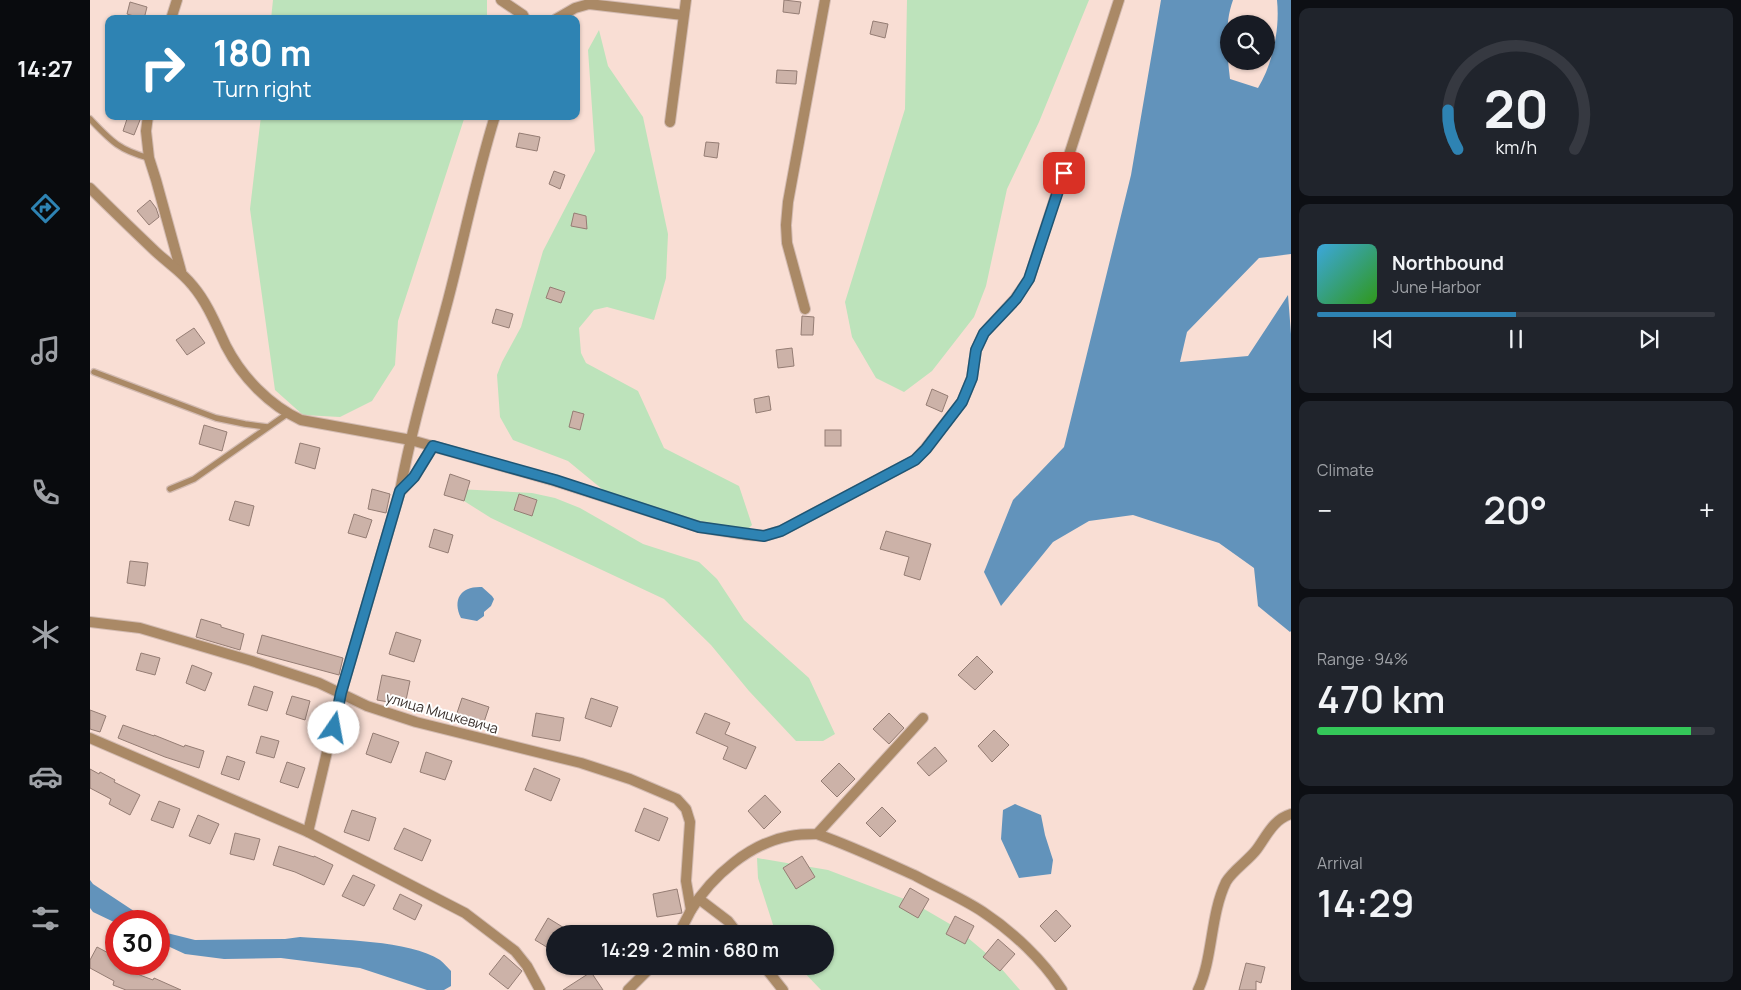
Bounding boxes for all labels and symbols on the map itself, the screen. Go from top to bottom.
pin [1043,152,1085,194]
street label: улица Мицкевича [384,687,501,738]
position arrow [307,701,359,753]
speed limit sign: 30 [105,910,170,975]

